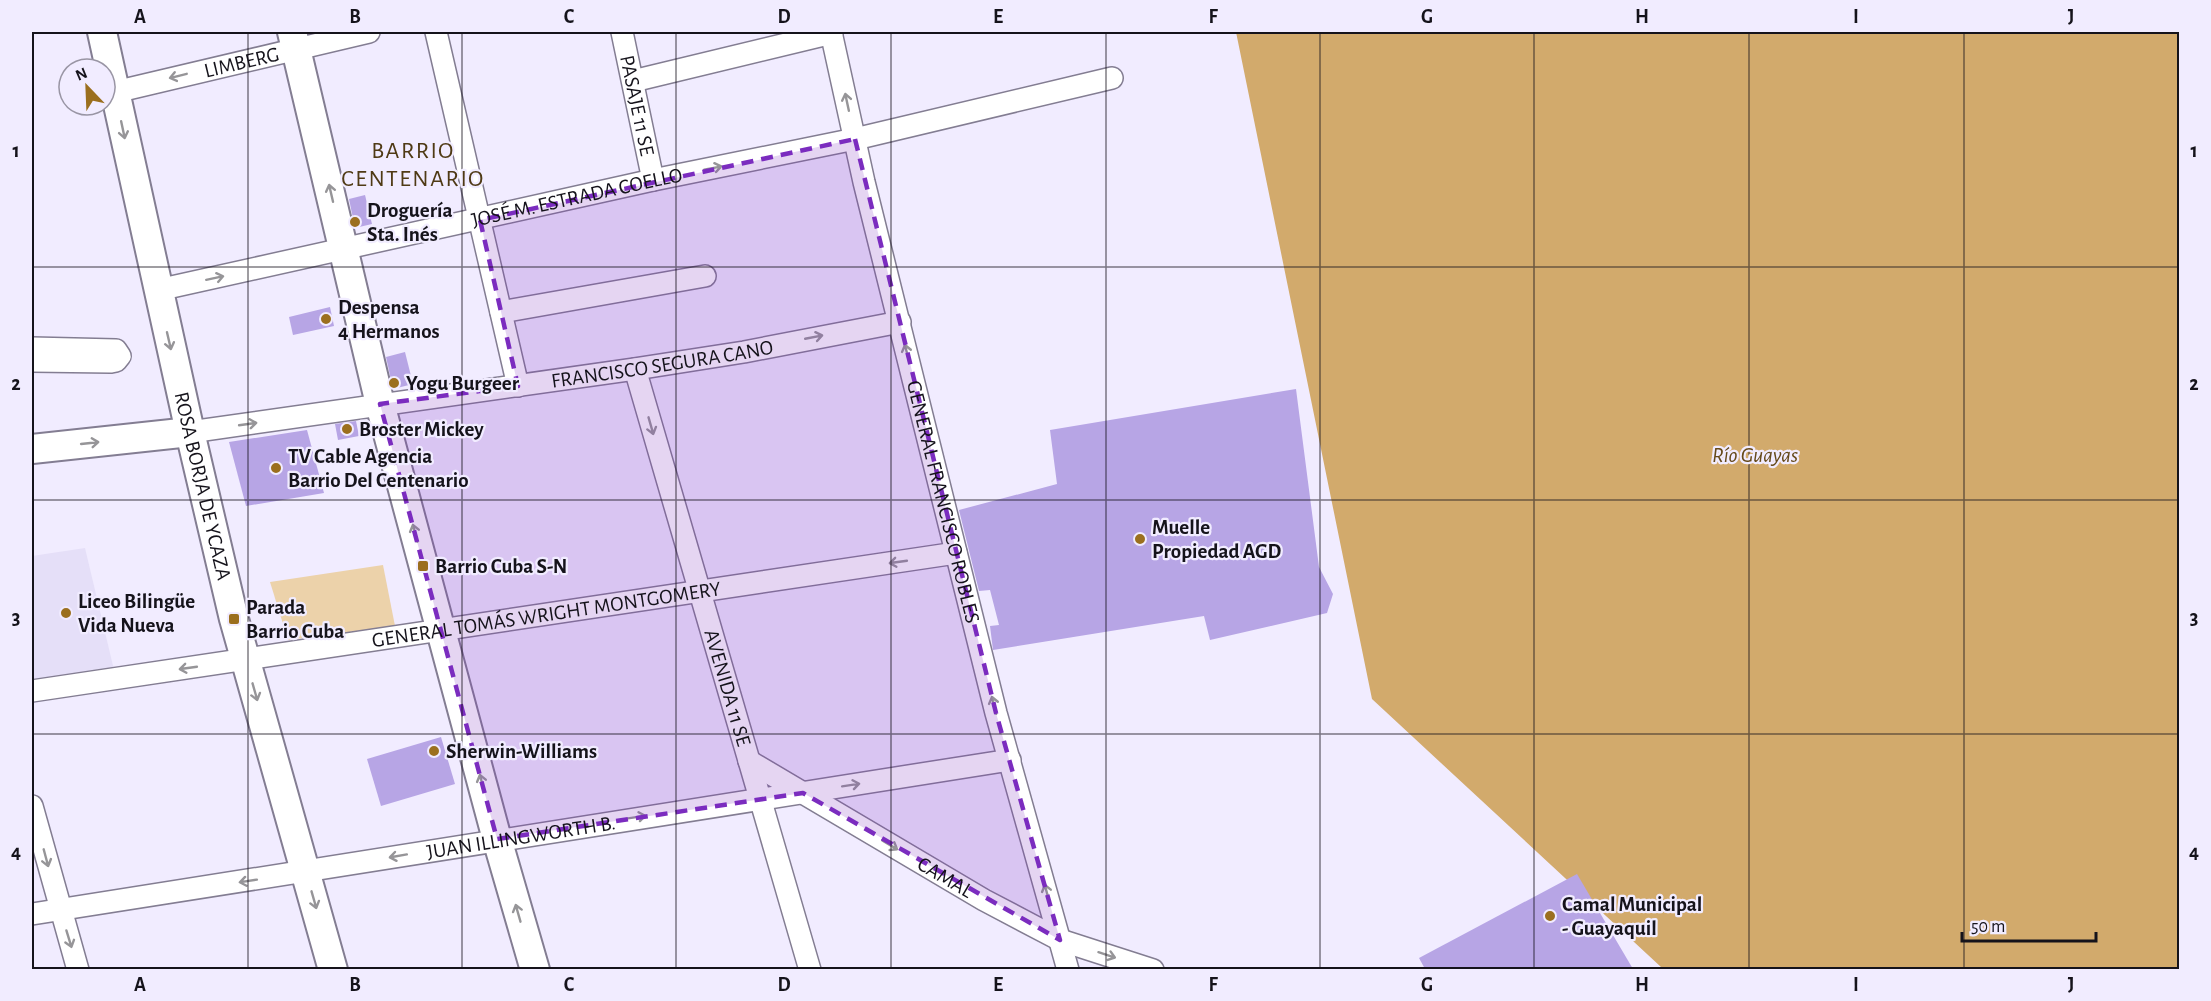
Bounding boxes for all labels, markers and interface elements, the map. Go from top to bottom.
text: A [134,7,146,27]
text: B [349,7,361,27]
text: C [564,7,575,27]
text: D [777,7,791,27]
text: E [993,7,1003,27]
text: F [1208,7,1218,27]
text: G [1421,7,1433,27]
text: H [1635,7,1649,27]
text: I [1853,7,1859,27]
text: J [2068,7,2074,27]
street label: LIMBERG [202,43,281,81]
street label: PASAJE 11 SE [617,53,658,158]
north arrow [57,57,117,117]
text: N [73,65,90,84]
one-way arrow [169,71,188,83]
one-way arrow [840,93,852,112]
one-way arrow [118,120,129,139]
district label: BARRIO CENTENARIO [341,139,485,191]
text: 1 [12,141,20,161]
text: 1 [2190,141,2198,161]
one-way arrow [703,162,722,173]
street label: JOSÉ M. ESTRADA COELLO [470,164,684,231]
one-way arrow [324,183,336,202]
place label: Droguería Sta. Inés [367,200,453,245]
marker: Droguería Sta. Inés [348,215,362,229]
one-way arrow [205,271,224,283]
place label: Despensa 4 Hermanos [338,297,440,342]
marker: Despensa 4 Hermanos [319,312,333,326]
one-way arrow [164,331,176,350]
one-way arrow [804,331,823,342]
street label: FRANCISCO SEGURA CANO [550,336,775,391]
one-way arrow [901,343,913,362]
place label: Yogu Burgeer [406,373,520,394]
text: 2 [11,374,21,394]
text: 2 [2189,374,2199,394]
marker: Yogu Burgeer [387,376,401,390]
street label: GENERAL FRANCISCO ROBLES [903,378,984,625]
street label: ROSA BORJA DE YCAZA [171,390,235,582]
one-way arrow [646,416,658,435]
one-way arrow [237,418,257,429]
place label: Broster Mickey [359,419,484,440]
marker: Broster Mickey [340,422,354,436]
one-way arrow [79,437,99,448]
water label: Río Guayas [1712,444,1798,466]
place label: TV Cable Agencia Barrio Del Centenario [288,446,469,491]
marker: TV Cable Agencia Barrio Del Centenario [269,461,283,475]
place label: Muelle Propiedad AGD [1152,517,1282,562]
one-way arrow [408,524,420,543]
marker: Muelle Propiedad AGD [1133,532,1147,546]
place label: Barrio Cuba S-N [435,556,567,577]
one-way arrow [889,556,909,567]
marker: Barrio Cuba S-N [416,559,430,573]
street label: GENERAL TOMÁS WRIGHT MONTGOMERY [370,578,722,651]
place label: Liceo Bilingüe Vida Nueva [78,591,195,636]
place label: Parada Barrio Cuba [246,597,344,642]
marker: Liceo Bilingüe Vida Nueva [59,606,73,620]
text: 3 [12,608,20,628]
text: 3 [2190,608,2198,628]
marker: Parada Barrio Cuba [227,612,241,626]
street label: AVENIDA 11 SE [701,627,755,749]
one-way arrow [179,662,199,673]
one-way arrow [250,682,262,701]
one-way arrow [988,696,999,715]
place label: Sherwin-Williams [446,741,597,762]
marker: Sherwin-Williams [427,744,441,758]
one-way arrow [475,774,487,793]
one-way arrow [841,780,860,791]
one-way arrow [627,811,647,822]
street label: JUAN ILLINGWORTH B. [425,812,617,862]
one-way arrow [881,839,898,851]
text: 4 [11,842,21,862]
text: 4 [2189,842,2199,862]
one-way arrow [40,848,52,867]
one-way arrow [388,851,408,862]
street label: CAMAL [914,853,977,902]
one-way arrow [238,875,258,886]
one-way arrow [1041,884,1052,903]
one-way arrow [308,890,320,909]
place label: Camal Municipal - Guayaquil [1562,894,1702,939]
one-way arrow [512,904,523,923]
scale bar [1962,905,2096,943]
marker: Camal Municipal - Guayaquil [1543,909,1557,923]
text: 50 m [1971,918,2005,936]
one-way arrow [64,929,75,948]
one-way arrow [1097,950,1116,961]
text: A [134,975,146,995]
text: B [349,975,361,995]
text: C [564,975,575,995]
text: D [777,975,791,995]
text: E [993,975,1003,995]
text: F [1208,975,1218,995]
text: G [1421,975,1433,995]
text: H [1635,975,1649,995]
text: I [1853,975,1859,995]
text: J [2068,975,2074,995]

